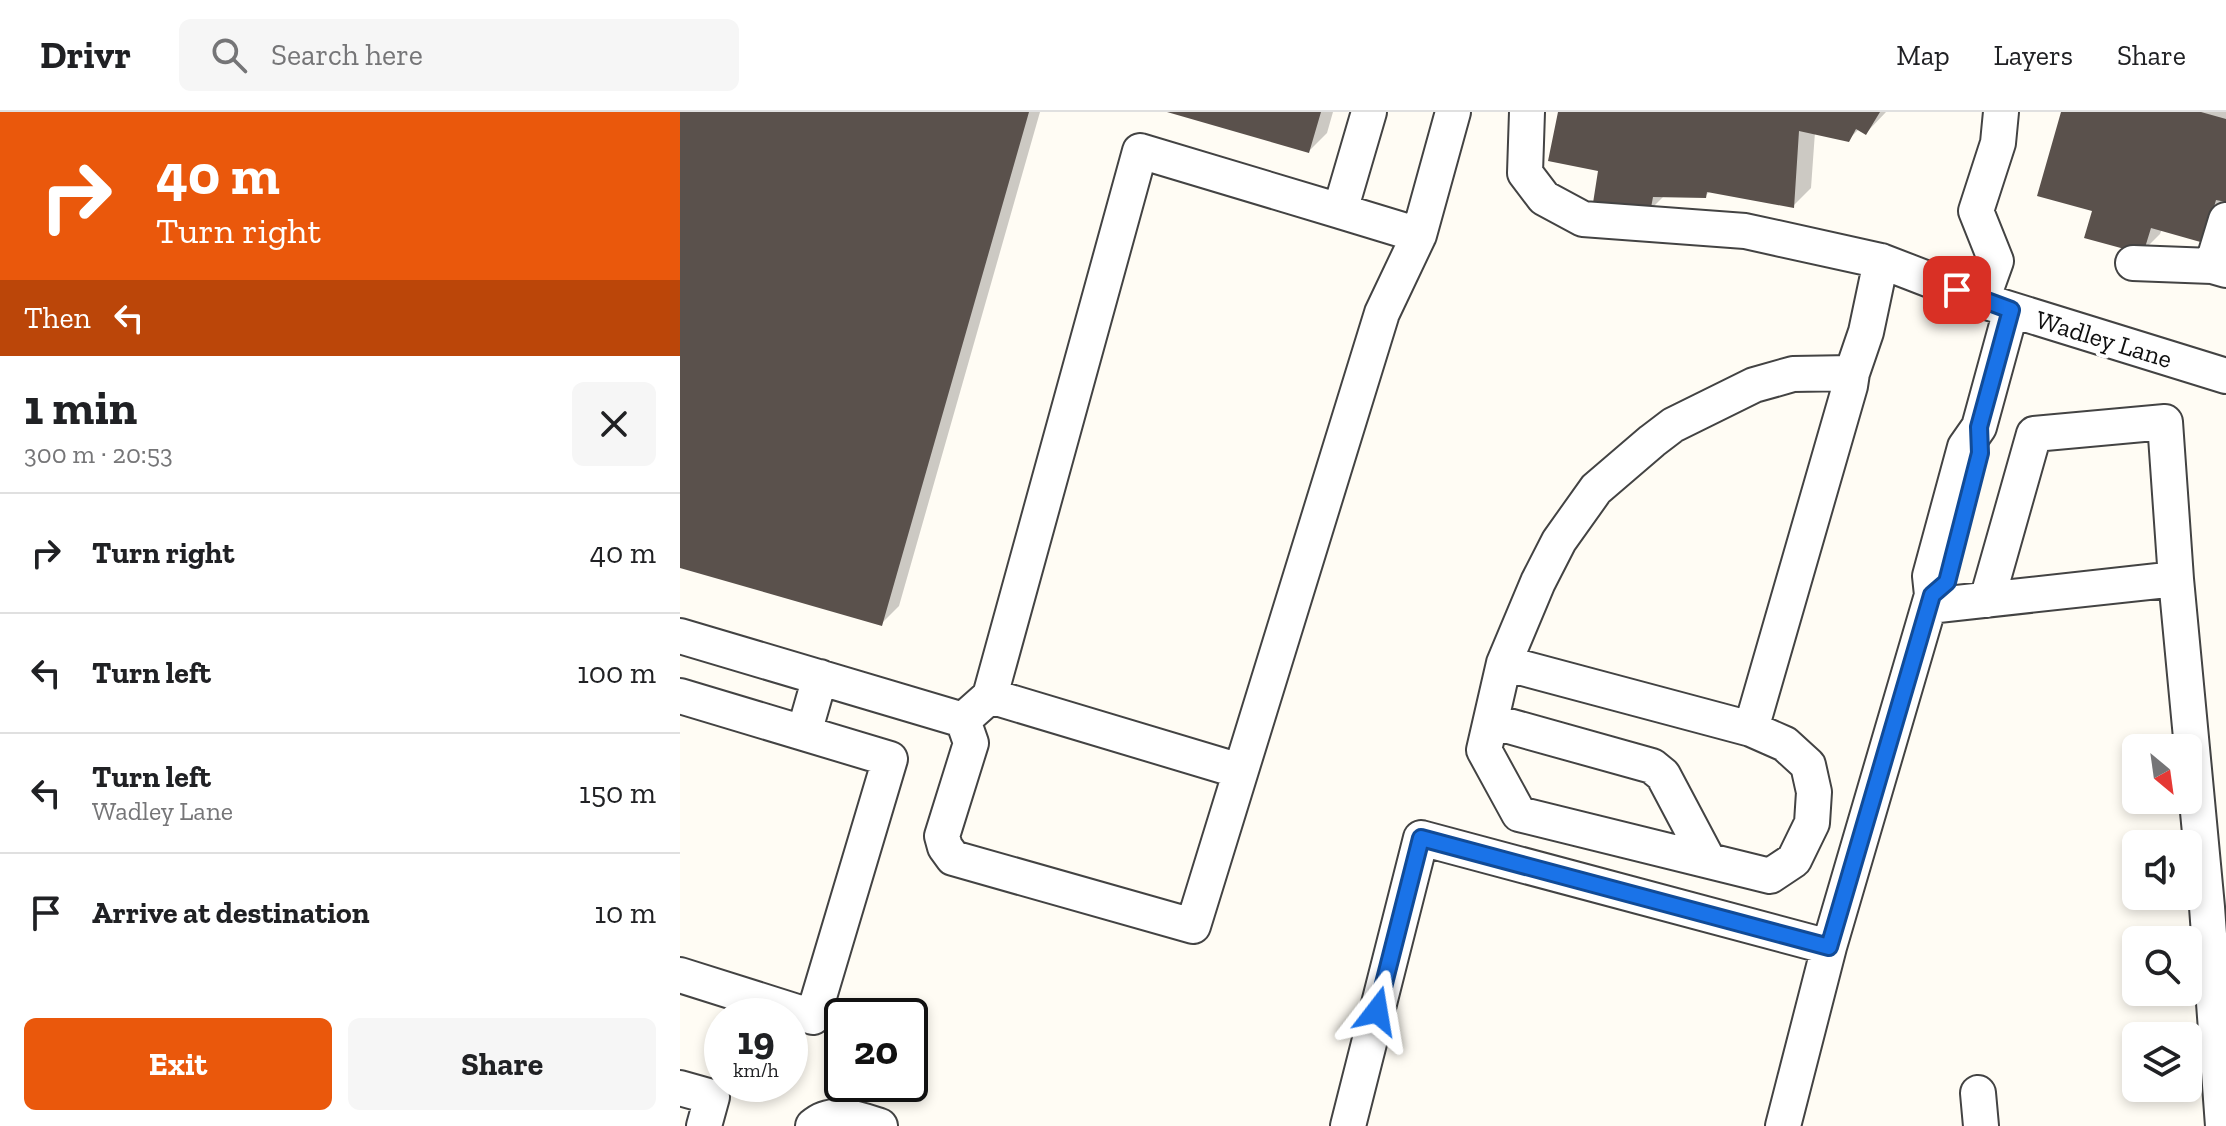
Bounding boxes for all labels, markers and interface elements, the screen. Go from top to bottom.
search box [179,19,739,91]
text: Drivr [40,32,131,78]
icon: search [207,33,251,77]
text: Search here [271,37,423,73]
text: Map [1896,39,1950,72]
text: Layers [1994,39,2073,72]
text: Share [2117,39,2186,72]
text: 40 m [156,141,280,208]
icon: right [24,144,128,248]
text: Turn right [156,209,321,252]
pin [1923,256,1991,324]
icon: arrive [1935,268,1979,312]
icon: left [107,296,151,340]
text: Then [24,300,91,336]
street label: Wadley Lane [2032,303,2176,375]
text: 1 min [24,379,137,436]
button: close [572,382,656,466]
text: 300 m · 20:53 [24,438,173,470]
icon: right [24,531,68,575]
text: Turn right [92,535,234,571]
text: 40 m [590,535,656,571]
icon: left [24,651,68,695]
text: Turn left [92,655,211,691]
text: 100 m [577,655,656,691]
north arrow [2122,734,2202,814]
map controls [2122,734,2202,1102]
text: Turn left [92,759,211,795]
icon: left [24,771,68,815]
text: 150 m [579,775,656,811]
text: Wadley Lane [92,795,233,827]
button: sound [2122,830,2202,910]
icon: arrive [24,891,68,935]
text: Arrive at destination [92,895,369,931]
text: 10 m [594,895,656,931]
button: search [2122,926,2202,1006]
position arrow [1335,969,1419,1053]
speed limit sign: 20 [824,998,928,1102]
text: 19 [737,1016,775,1064]
button: Exit [24,1018,332,1110]
button: Share [348,1018,656,1110]
button: layers [2122,1022,2202,1102]
text: km/h [733,1058,779,1082]

